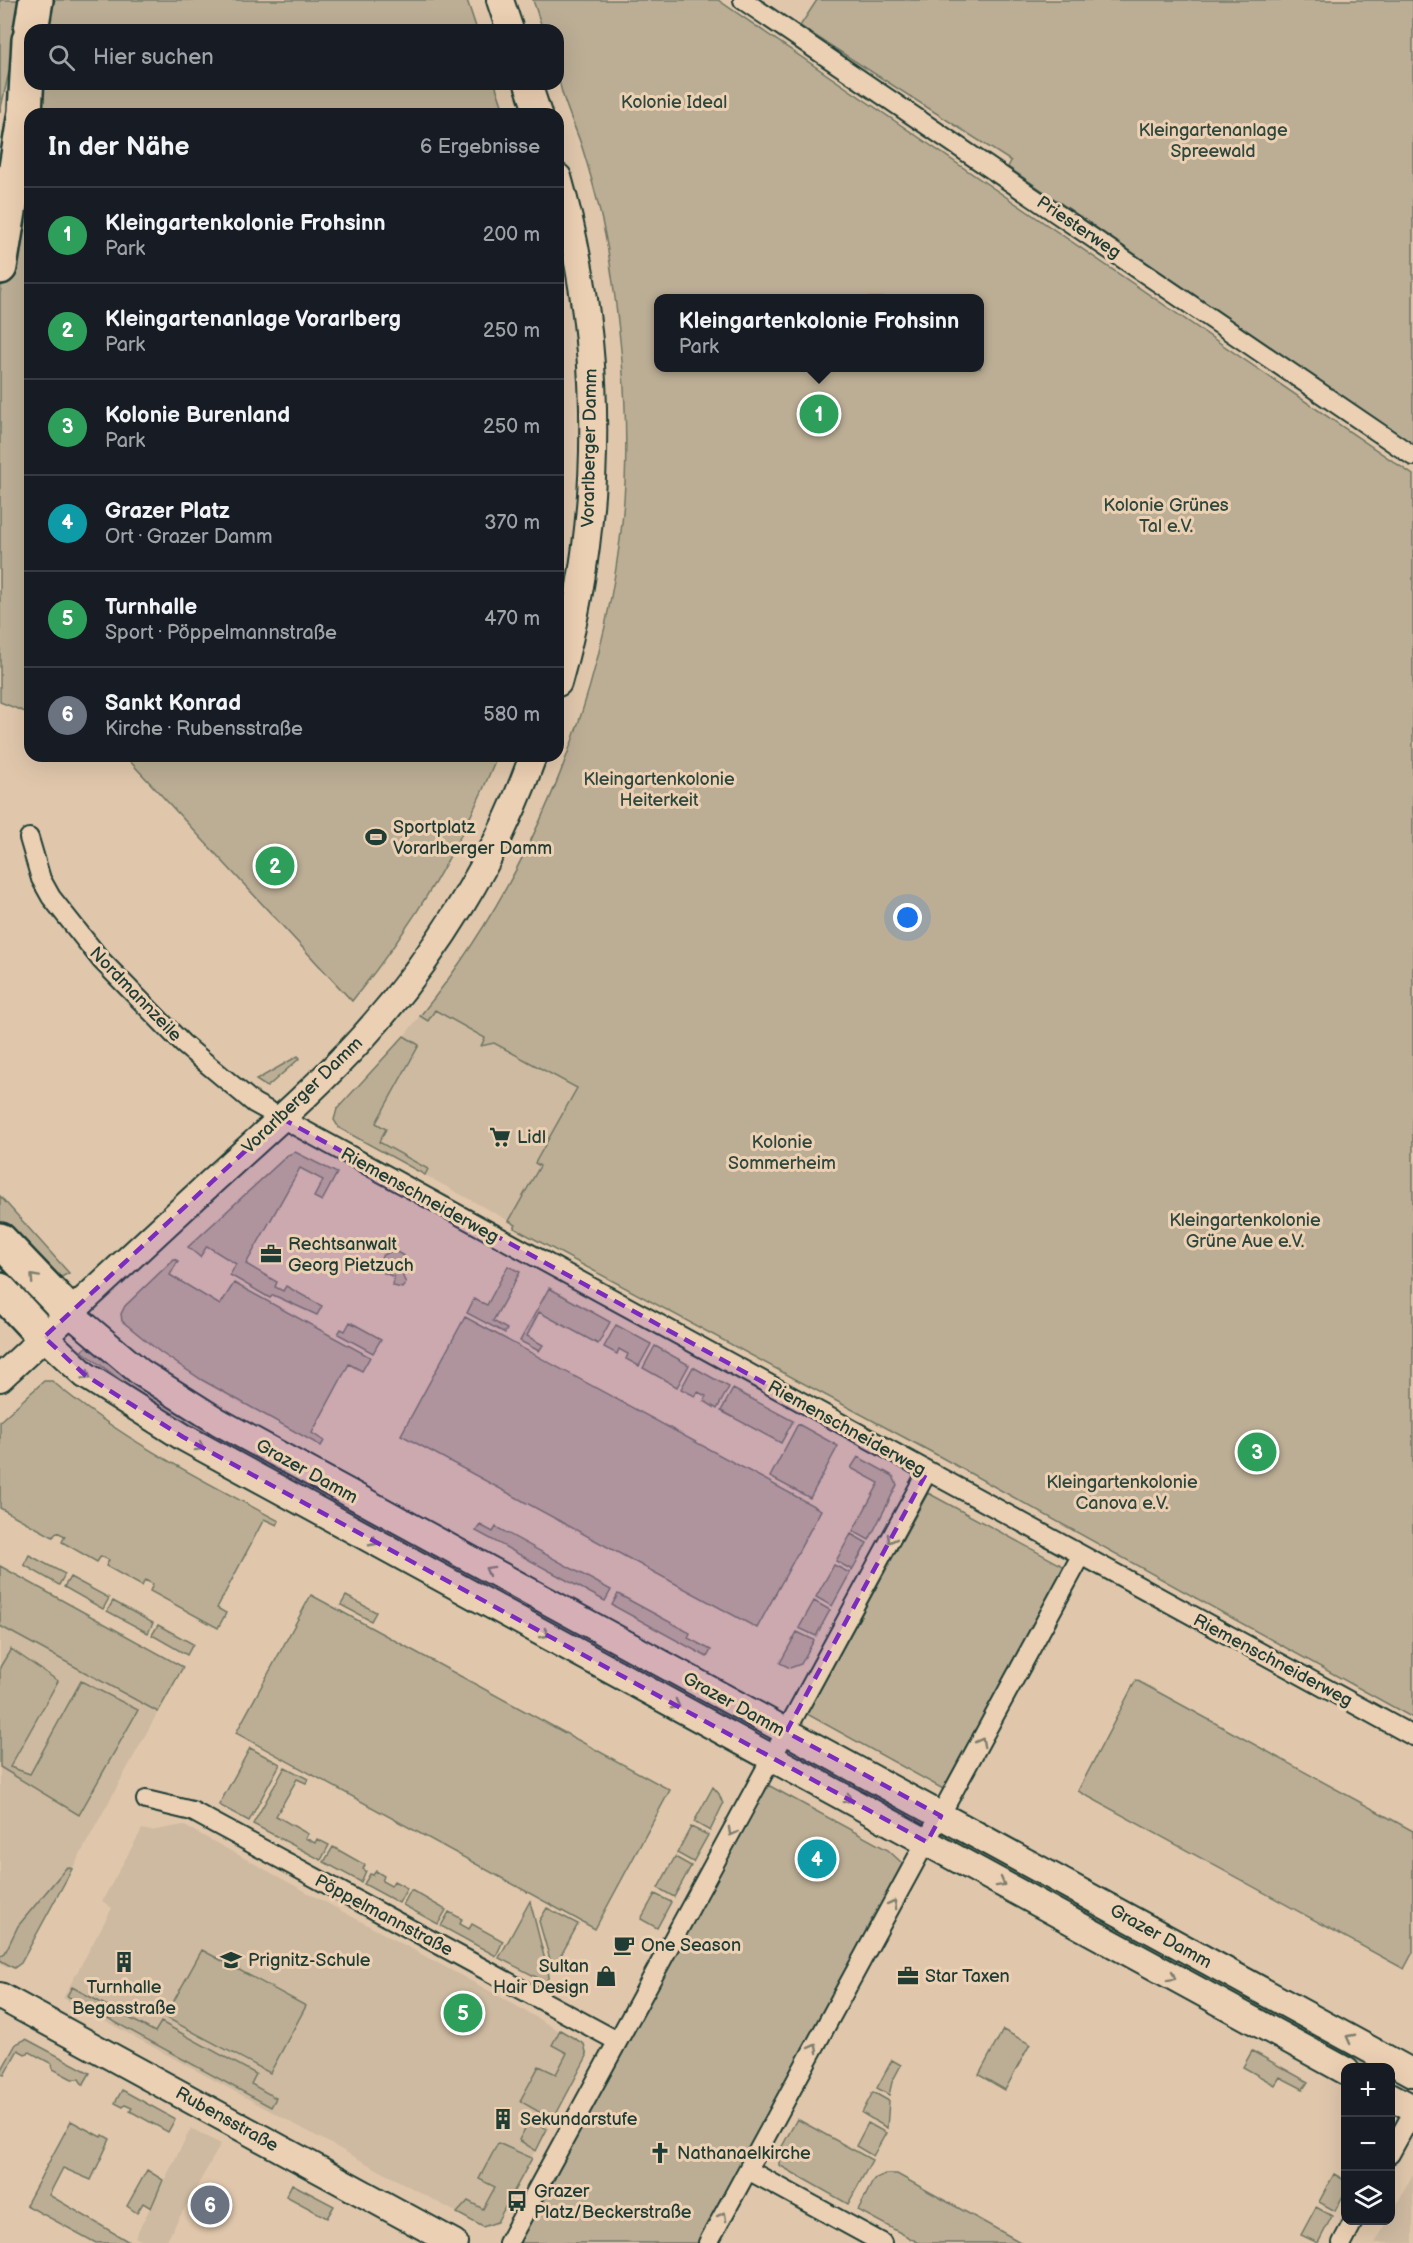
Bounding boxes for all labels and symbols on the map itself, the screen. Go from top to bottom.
park label: Kolonie Ideal [621,92,727,113]
park label: Kleingartenanlage Spreewald [1138,120,1288,162]
street label: Priesterweg [1033,192,1125,263]
street label: Vorarlberger Damm [578,368,601,528]
pin: 1 [800,392,838,436]
park label: Kolonie Grünes Tal e.V. [1103,495,1229,537]
park label: Kleingartenkolonie Heiterkeit [583,769,735,811]
place label: Sportplatz Vorarlberger Damm [393,817,552,859]
sports icon: Sportplatz Vorarlberger Damm [364,825,388,849]
pin: 2 [256,844,294,888]
your location [893,903,922,932]
street label: Nordmannzeile [85,943,186,1046]
street label: Vorarlberger Damm [238,1033,367,1158]
supermarket icon: Lidl [488,1125,512,1149]
place label: Lidl [517,1127,546,1148]
park label: Kolonie Sommerheim [728,1132,836,1174]
street label: Riemenschneiderweg [337,1143,502,1248]
park label: Kleingartenkolonie Grüne Aue e.V. [1169,1210,1321,1252]
place label: Rechtsanwalt Georg Pietzuch [288,1234,414,1276]
office icon: Rechtsanwalt Georg Pietzuch [259,1242,283,1266]
one-way arrow [30,1274,41,1285]
one-way arrow [81,1369,92,1380]
street label: Riemenschneiderweg [764,1376,929,1481]
pin: 3 [1238,1430,1276,1474]
street label: Grazer Damm [252,1435,361,1508]
one-way arrow [194,1440,204,1451]
park label: Kleingartenkolonie Canova e.V. [1046,1472,1198,1514]
one-way arrow [887,1533,898,1543]
one-way arrow [368,1535,378,1546]
one-way arrow [484,1566,495,1577]
street label: Riemenschneiderweg [1190,1610,1356,1711]
one-way arrow [539,1627,549,1638]
street label: Grazer Damm [679,1668,788,1741]
one-way arrow [670,1698,680,1709]
one-way arrow [974,1738,985,1749]
one-way arrow [842,1792,852,1803]
one-way arrow [728,1826,739,1836]
pin: 4 [798,1836,836,1882]
street label: Pöppelmannstraße [311,1870,457,1961]
one-way arrow [995,1876,1005,1887]
one-way arrow [886,1900,897,1910]
street label: Grazer Damm [1106,1900,1215,1973]
cafe icon: One Season [612,1933,636,1957]
place label: One Season [641,1935,741,1956]
school or university icon: Prignitz-Schule [219,1948,243,1972]
building icon: Turnhalle Begasstraße [112,1950,136,1974]
place label: Prignitz-Schule [248,1950,371,1971]
place label: Sultan Hair Design [493,1956,589,1998]
shop icon: Sultan Hair Design [594,1964,618,1988]
office icon: Star Taxen [896,1964,920,1988]
place label: Star Taxen [925,1966,1010,1987]
one-way arrow [1166,1970,1176,1981]
place label: Turnhalle Begasstraße [72,1977,176,2019]
pin: 5 [444,1990,482,2036]
one-way arrow [1346,2034,1356,2045]
one-way arrow [807,2044,819,2054]
street label: Rubensstraße [172,2083,282,2156]
building icon: Sekundarstufe [491,2107,515,2131]
place label: Sekundarstufe [520,2109,638,2130]
church icon: Nathanaelkirche [648,2141,672,2165]
place label: Nathanaelkirche [677,2143,811,2164]
place label: Grazer Platz/Beckerstraße [534,2181,692,2223]
pin: 6 [190,2182,230,2228]
bus stop icon: Grazer Platz/Beckerstraße [505,2189,529,2213]
one-way arrow [716,2212,727,2222]

